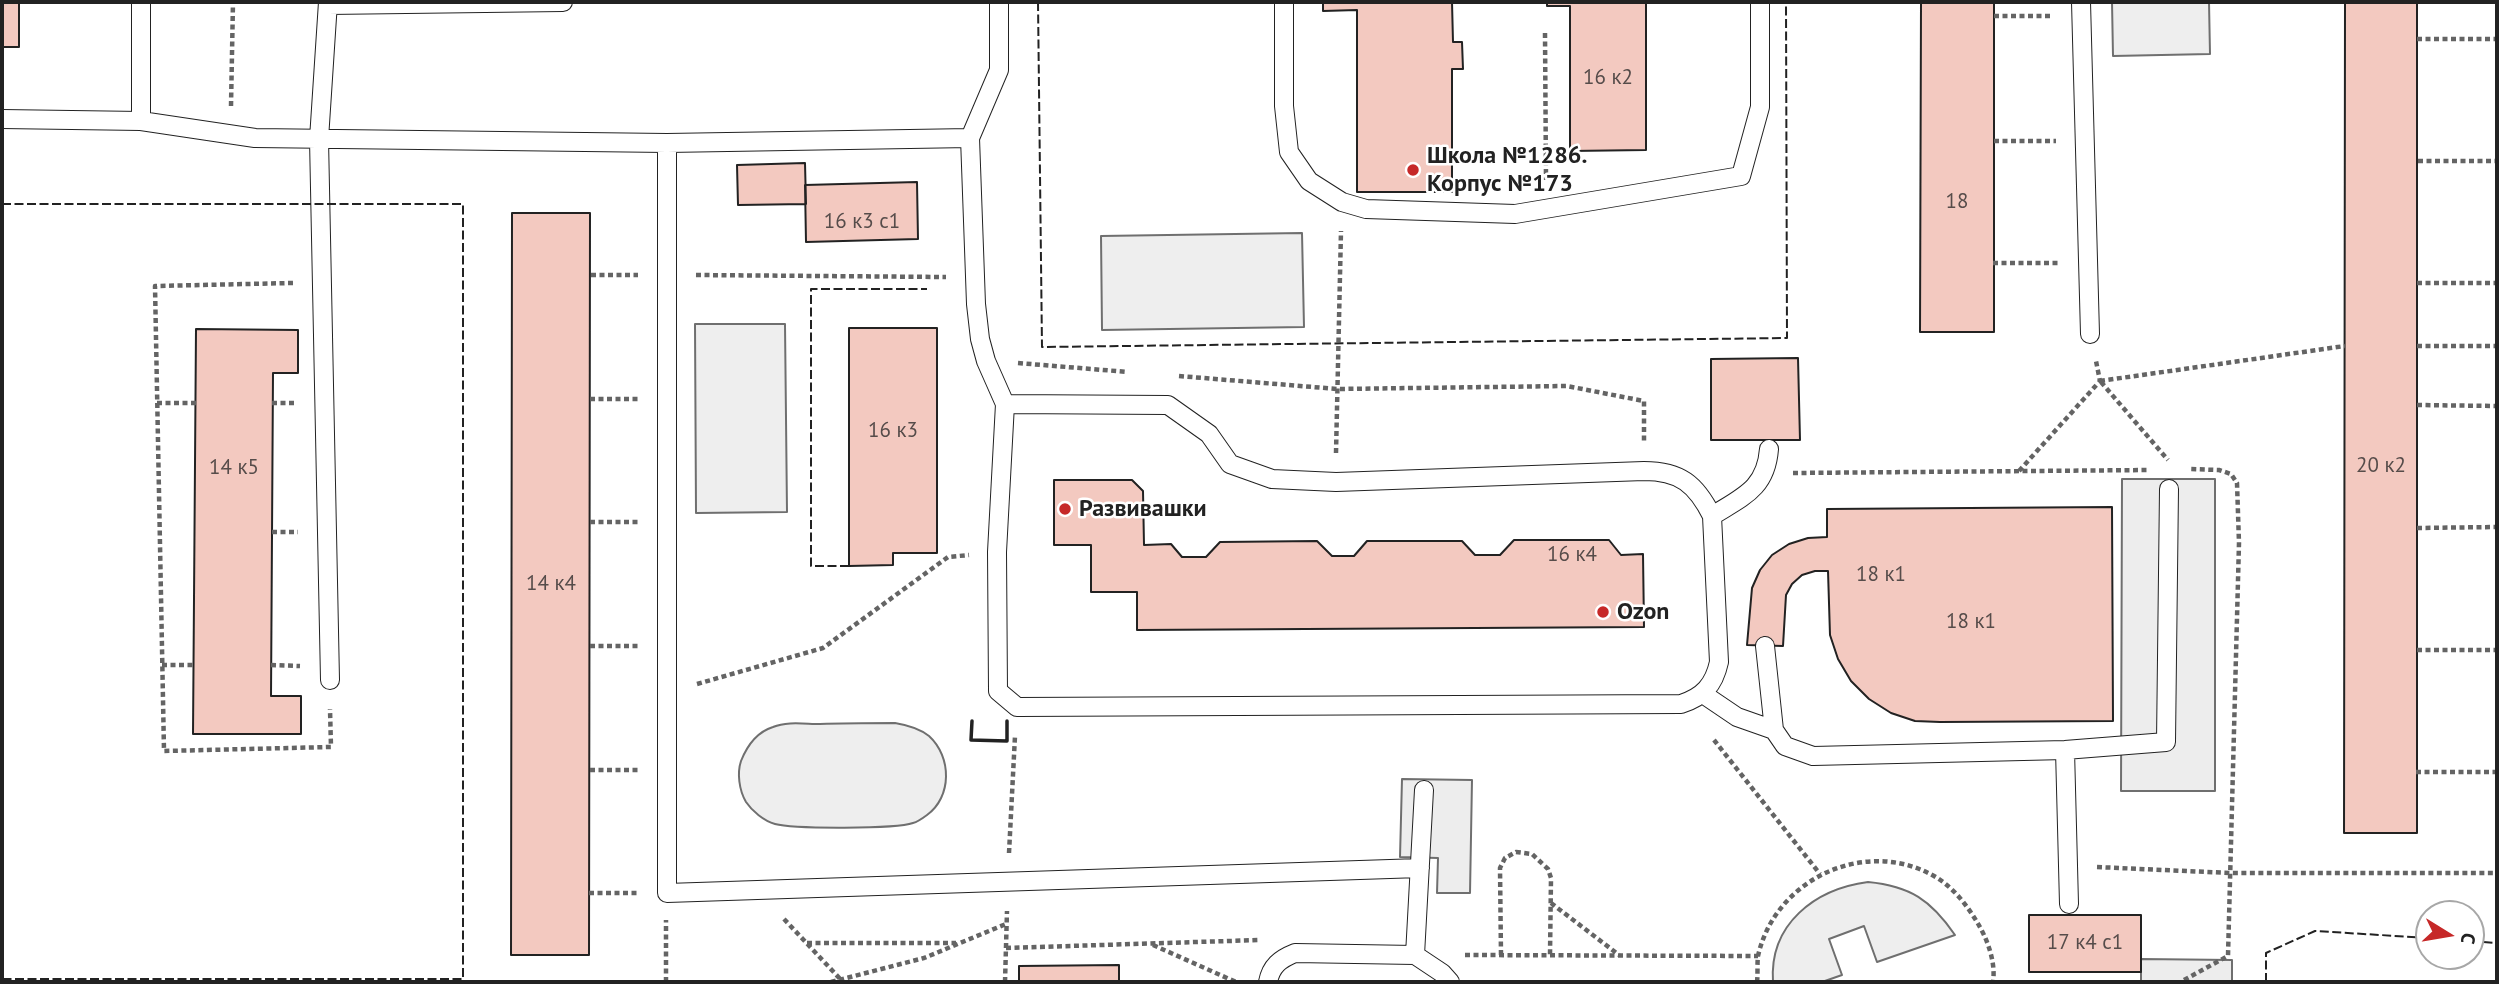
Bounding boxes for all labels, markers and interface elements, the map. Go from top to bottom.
house number: 16 к2 [1583,65,1633,91]
place label: Школа №1286. Корпус №173 [1427,142,1587,198]
marker: Школа №1286. Корпус №173 [1405,162,1421,178]
house number: 18 [1946,189,1968,215]
house number: 16 к3 с1 [824,209,900,235]
house number: 16 к3 [868,418,918,444]
house number: 20 к2 [2356,453,2406,479]
house number: 14 к5 [209,455,259,481]
place label: Развивашки [1079,495,1207,523]
marker: Развивашки [1057,501,1073,517]
house number: 16 к4 [1547,542,1597,568]
house number: 18 к1 [1856,562,1906,588]
house number: 14 к4 [526,571,576,597]
place label: Ozon [1617,598,1669,626]
marker: Ozon [1595,604,1611,620]
house number: 18 к1 [1946,609,1996,635]
north arrow [2415,900,2485,970]
house number: 17 к4 с1 [2047,930,2123,956]
text: С [2456,931,2481,946]

